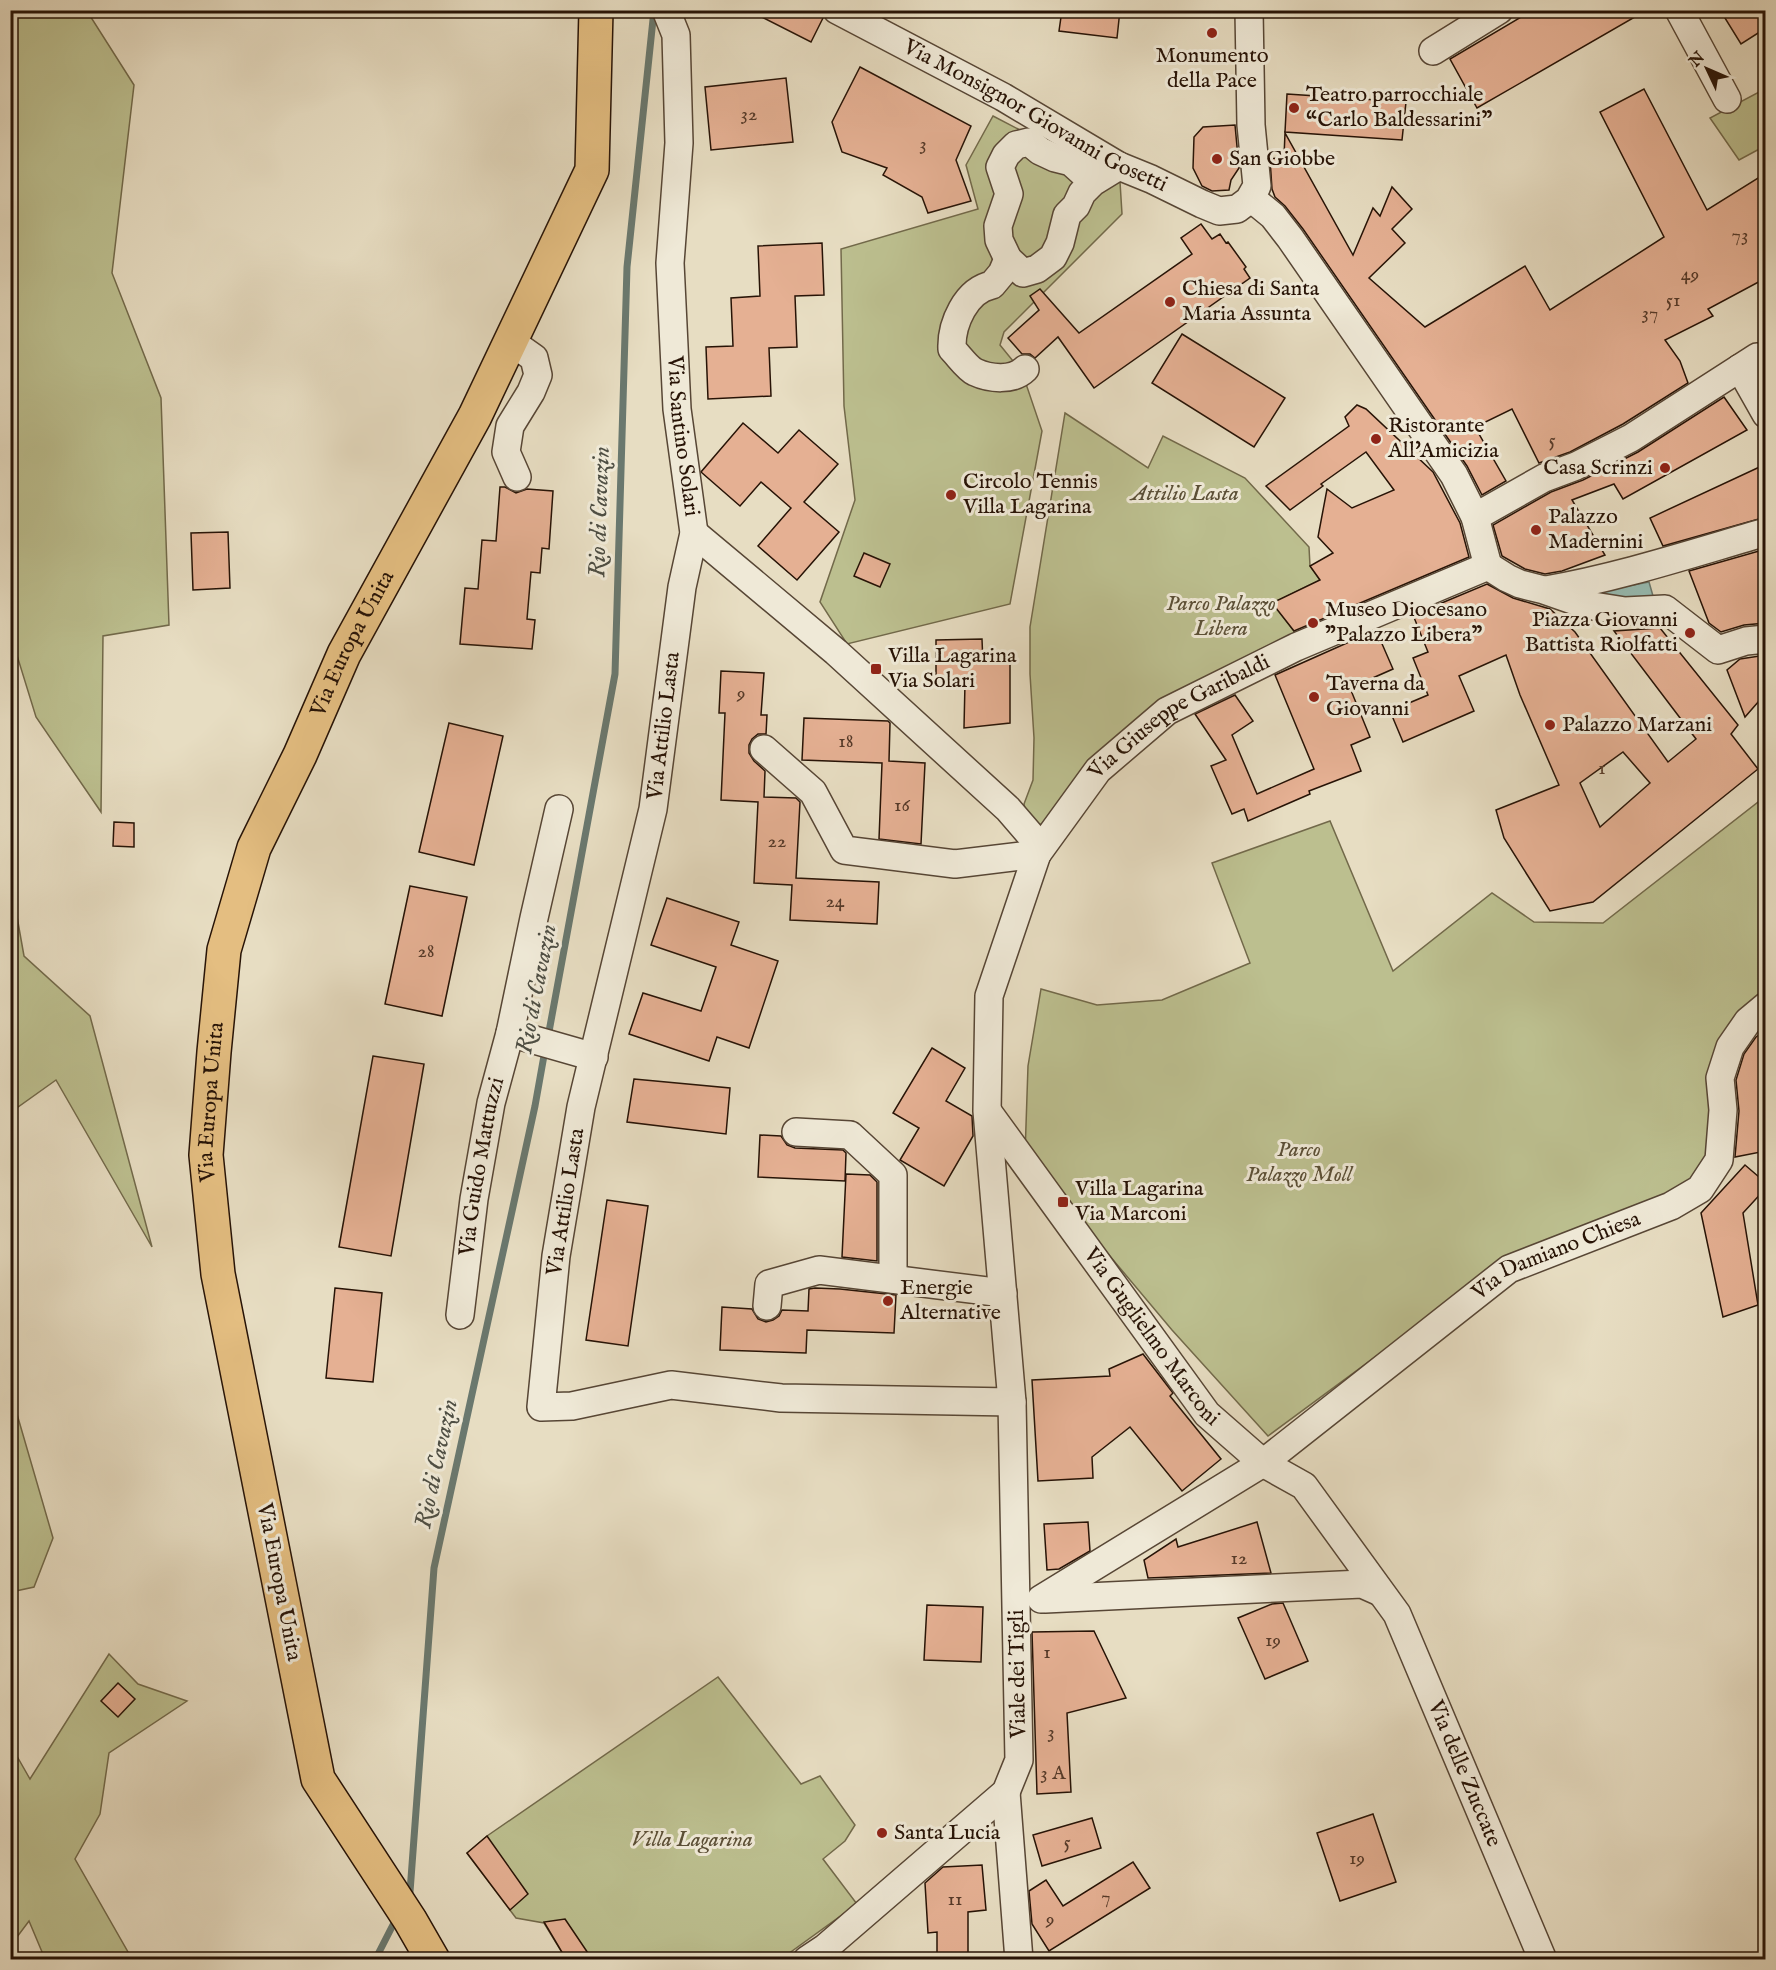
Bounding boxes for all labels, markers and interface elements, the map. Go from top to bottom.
marker: Monumento della Pace [1205,26,1219,40]
street label: Via Monsignor Giovanni Gosetti [897,33,1172,199]
north arrow [1677,39,1737,99]
place label: Monumento della Pace [1155,42,1269,95]
text: N [1685,48,1710,73]
place label: Teatro parrocchiale “Carlo Baldessarini” [1306,81,1492,134]
marker: Teatro parrocchiale “Carlo Baldessarini” [1287,101,1301,115]
house number: 32 [741,102,757,127]
house number: 3 [919,132,927,157]
place label: San Giobbe [1229,145,1335,173]
marker: San Giobbe [1210,152,1224,166]
house number: 73 [1732,223,1748,248]
house number: 49 [1681,262,1699,287]
place label: Chiesa di Santa Maria Assunta [1182,275,1320,328]
house number: 51 [1666,288,1680,313]
marker: Chiesa di Santa Maria Assunta [1163,295,1177,309]
house number: 37 [1642,301,1658,326]
street label: Via Santino Solari [660,354,706,518]
place label: Ristorante All'Amicizia [1387,412,1499,465]
house number: 5 [1548,428,1556,453]
marker: Ristorante All'Amicizia [1369,432,1383,446]
water label: Rio di Cavazin [582,446,618,578]
place label: Casa Scrinzi [1543,454,1653,482]
marker: Casa Scrinzi [1658,461,1672,475]
place label: Circolo Tennis Villa Lagarina [962,468,1098,521]
park label: Attilio Lasta [1129,480,1239,508]
marker: Circolo Tennis Villa Lagarina [944,488,958,502]
place label: Palazzo Madernini [1548,503,1643,556]
marker: Palazzo Madernini [1529,523,1543,537]
street label: Via Europa Unita [304,565,401,722]
park label: Parco Palazzo Libera [1166,590,1276,643]
place label: Museo Diocesano "Palazzo Libera" [1325,596,1487,649]
place label: Piazza Giovanni Battista Riolfatti [1525,606,1678,659]
marker: Museo Diocesano "Palazzo Libera" [1306,616,1320,630]
marker: Piazza Giovanni Battista Riolfatti [1683,626,1697,640]
place label: Villa Lagarina Via Solari [887,642,1017,695]
street label: Via Giuseppe Garibaldi [1081,648,1275,785]
street label: Via Attilio Lasta [641,650,687,803]
marker: Villa Lagarina Via Solari [869,662,883,676]
place label: Taverna da Giovanni [1326,670,1425,723]
house number: 9 [736,681,745,706]
marker: Taverna da Giovanni [1307,690,1321,704]
place label: Palazzo Marzani [1562,711,1712,739]
marker: Palazzo Marzani [1543,718,1557,732]
house number: 18 [838,729,854,754]
house number: 1 [1598,756,1606,781]
house number: 16 [894,793,911,818]
house number: 22 [768,829,786,854]
house number: 24 [825,889,845,914]
water label: Rio di Cavazin [509,922,565,1056]
house number: 28 [417,939,435,964]
street label: Via Europa Unita [192,1020,231,1184]
street label: Via Guido Mattuzzi [453,1074,511,1258]
street label: Via Attilio Lasta [540,1126,592,1279]
park label: Parco Palazzo Moll [1246,1136,1354,1189]
place label: Villa Lagarina Via Marconi [1074,1175,1204,1228]
marker: Villa Lagarina Via Marconi [1056,1195,1070,1209]
street label: Via Damiano Chiesa [1466,1205,1645,1307]
street label: Via Guglielmo Marconi [1076,1241,1225,1433]
place label: Energie Alternative [899,1274,1001,1327]
marker: Energie Alternative [881,1294,895,1308]
water label: Rio di Cavazin [408,1397,466,1531]
street label: Via Europa Unita [250,1500,308,1664]
house number: 12 [1231,1546,1247,1571]
street label: Viale dei Tigli [1003,1609,1033,1740]
house number: 19 [1265,1628,1281,1653]
house number: 1 [1043,1640,1051,1665]
street label: Via delle Zuccate [1421,1695,1508,1851]
house number: 3 [1047,1720,1055,1745]
house number: 3 A [1040,1761,1066,1786]
place label: Santa Lucia [894,1819,1001,1847]
park label: Villa Lagarina [631,1826,753,1854]
marker: Santa Lucia [875,1826,889,1840]
house number: 5 [1063,1830,1071,1855]
house number: 19 [1349,1846,1365,1871]
house number: 7 [1101,1885,1111,1910]
house number: 11 [948,1887,962,1912]
house number: 9 [1045,1907,1054,1932]

